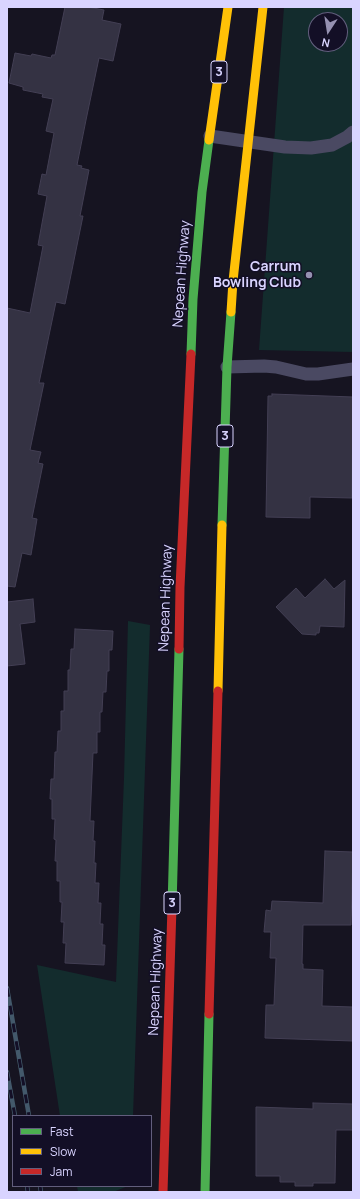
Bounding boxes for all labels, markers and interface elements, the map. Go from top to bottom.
north arrow [308,12,348,52]
text: N [320,35,331,51]
road number: 3 [211,61,227,83]
street label: Nepean Highway [170,220,194,328]
place label: Carrum Bowling Club [213,259,301,292]
marker: Carrum Bowling Club [304,270,314,280]
road number: 3 [217,425,233,447]
street label: Nepean Highway [156,544,176,652]
road number: 3 [164,892,180,914]
street label: Nepean Highway [146,928,166,1036]
legend [12,1115,152,1187]
text: Fast [50,1123,74,1140]
text: Slow [50,1143,76,1160]
text: Jam [50,1163,72,1180]

